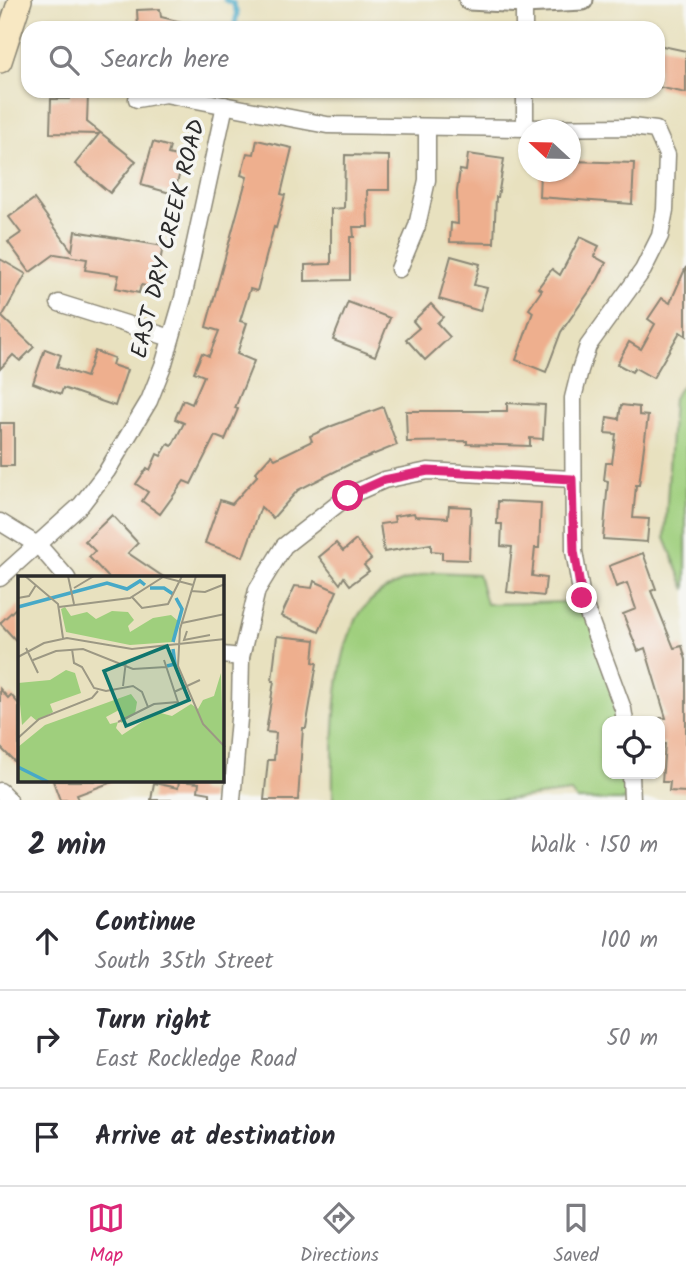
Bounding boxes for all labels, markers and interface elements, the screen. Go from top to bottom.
search box [21,21,665,98]
text: Search here [101,39,229,81]
icon: search [45,41,83,79]
street label: EAST DRY CREEK ROAD [122,116,216,362]
north arrow [518,119,581,182]
route start [332,480,363,511]
inset map [18,576,224,782]
route end [566,582,597,613]
map controls [602,716,665,779]
button: locate [602,716,665,779]
text: 2 min [28,822,106,870]
text: Walk · 150 m [530,828,658,864]
text: Continue [95,902,196,944]
icon: ahead [28,922,66,960]
text: 100 m [600,923,658,959]
text: South 35th Street [95,944,273,980]
text: Turn right [95,1000,211,1042]
icon: right [28,1020,66,1058]
text: 50 m [607,1021,658,1057]
text: East Rockledge Road [95,1042,296,1078]
text: Arrive at destination [95,1116,335,1158]
icon: arrive [28,1118,66,1156]
tab: Map [87,1199,125,1271]
tab: Directions [300,1199,379,1271]
tab: Saved [554,1199,599,1271]

